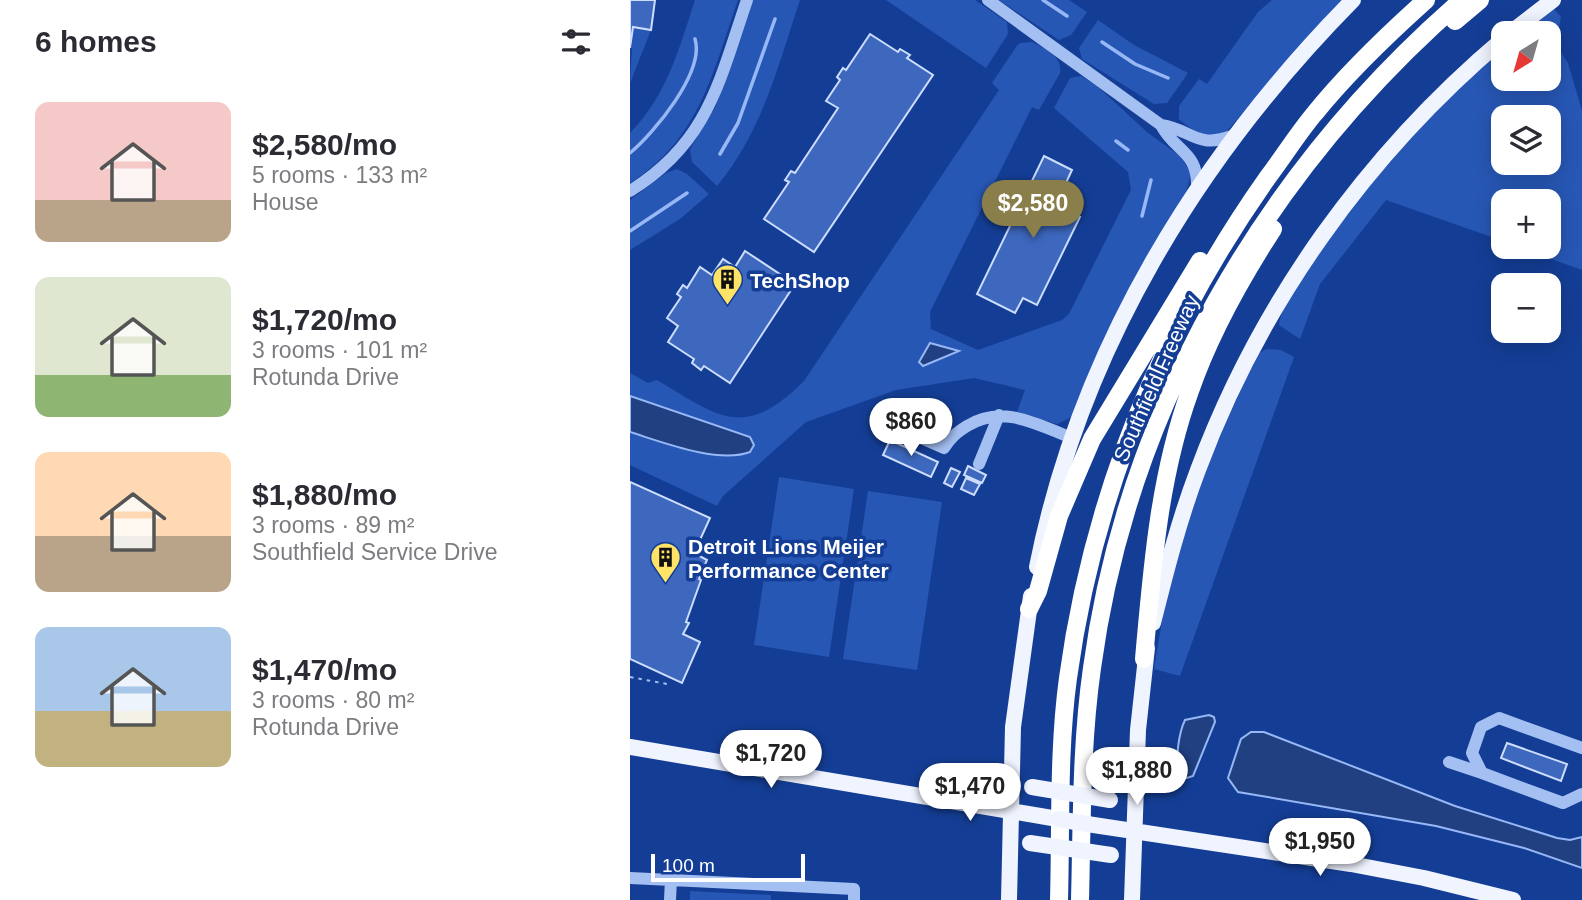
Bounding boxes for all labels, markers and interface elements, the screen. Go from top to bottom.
north arrow [1491,21,1561,91]
map controls [1491,21,1561,343]
icon: filters [557,23,595,61]
text: 6 homes [35,25,157,58]
button: layers [1491,105,1561,175]
text: $2,580/mo [252,128,397,161]
icon: home [91,130,175,214]
text: 5 rooms · 133 m² [252,162,427,188]
pin: $2,580 [976,180,1090,240]
text: House [252,189,318,215]
button: + [1491,189,1561,259]
text: $2,580 [998,190,1068,216]
building icon: TechShop [710,263,744,307]
place label: TechShop [750,269,850,292]
button: − [1491,273,1561,343]
street label: Southfield Freeway [1109,291,1203,465]
text: $1,720/mo [252,303,397,336]
icon: home [91,305,175,389]
text: 3 rooms · 101 m² [252,337,427,363]
text: Rotunda Drive [252,364,399,390]
pin: $860 [870,398,952,458]
text: $860 [885,408,937,434]
text: $1,880/mo [252,478,397,511]
icon: home [91,480,175,564]
text: 3 rooms · 89 m² [252,512,414,538]
place label: Detroit Lions Meijer Performance Center [688,535,889,582]
text: Southfield Service Drive [252,539,497,565]
building icon: Detroit Lions Meijer Performance Center [648,541,682,585]
text: $1,470/mo [252,653,397,686]
icon: home [91,655,175,739]
text: 3 rooms · 80 m² [252,687,414,713]
text: Rotunda Drive [252,714,399,740]
pin: $1,720 [714,730,828,790]
text: $1,720 [736,740,806,766]
pin: $1,880 [1080,748,1194,807]
text: $1,880 [1102,757,1172,783]
pin: $1,470 [913,764,1027,823]
text: $1,470 [935,773,1005,799]
pin: $1,950 [1263,818,1377,878]
text: $1,950 [1285,828,1355,854]
scale bar [651,851,805,883]
text: 100 m [662,855,715,876]

